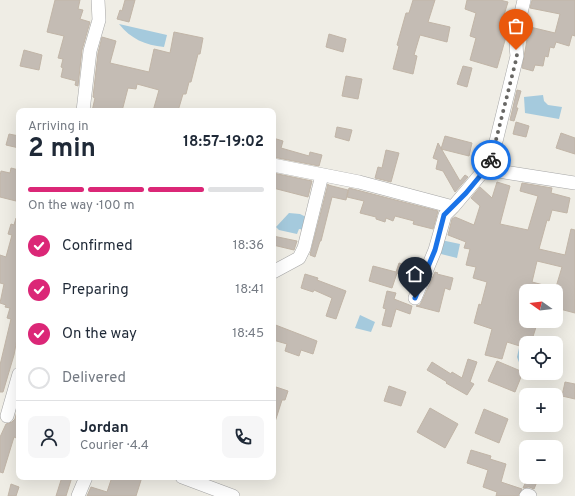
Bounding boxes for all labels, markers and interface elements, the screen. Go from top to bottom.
pin [499,9,533,50]
icon: bag [505,15,527,37]
text: Arriving in [28,119,89,135]
text: 2 min [28,133,96,166]
text: 18:57–19:02 [183,133,264,152]
courier [471,140,511,180]
icon: bike [480,149,502,171]
text: On the way · 100 m [28,198,135,214]
icon: check [28,235,50,257]
text: Confirmed [62,237,133,256]
text: 18:36 [233,238,264,254]
pin [398,257,432,298]
icon: home [404,263,426,285]
icon: check [28,279,50,301]
text: Preparing [62,281,129,300]
text: 18:41 [235,282,264,298]
north arrow [519,284,563,328]
map controls [519,284,563,484]
icon: check [28,323,50,345]
text: On the way [62,325,137,344]
text: 18:45 [232,326,264,342]
button: locate [519,336,563,380]
text: Delivered [62,369,126,388]
button: + [519,388,563,432]
button: person [28,416,70,458]
button: phone [222,416,264,458]
text: Jordan [80,419,129,438]
text: Courier · 4.4 [80,438,149,454]
button: − [519,440,563,484]

